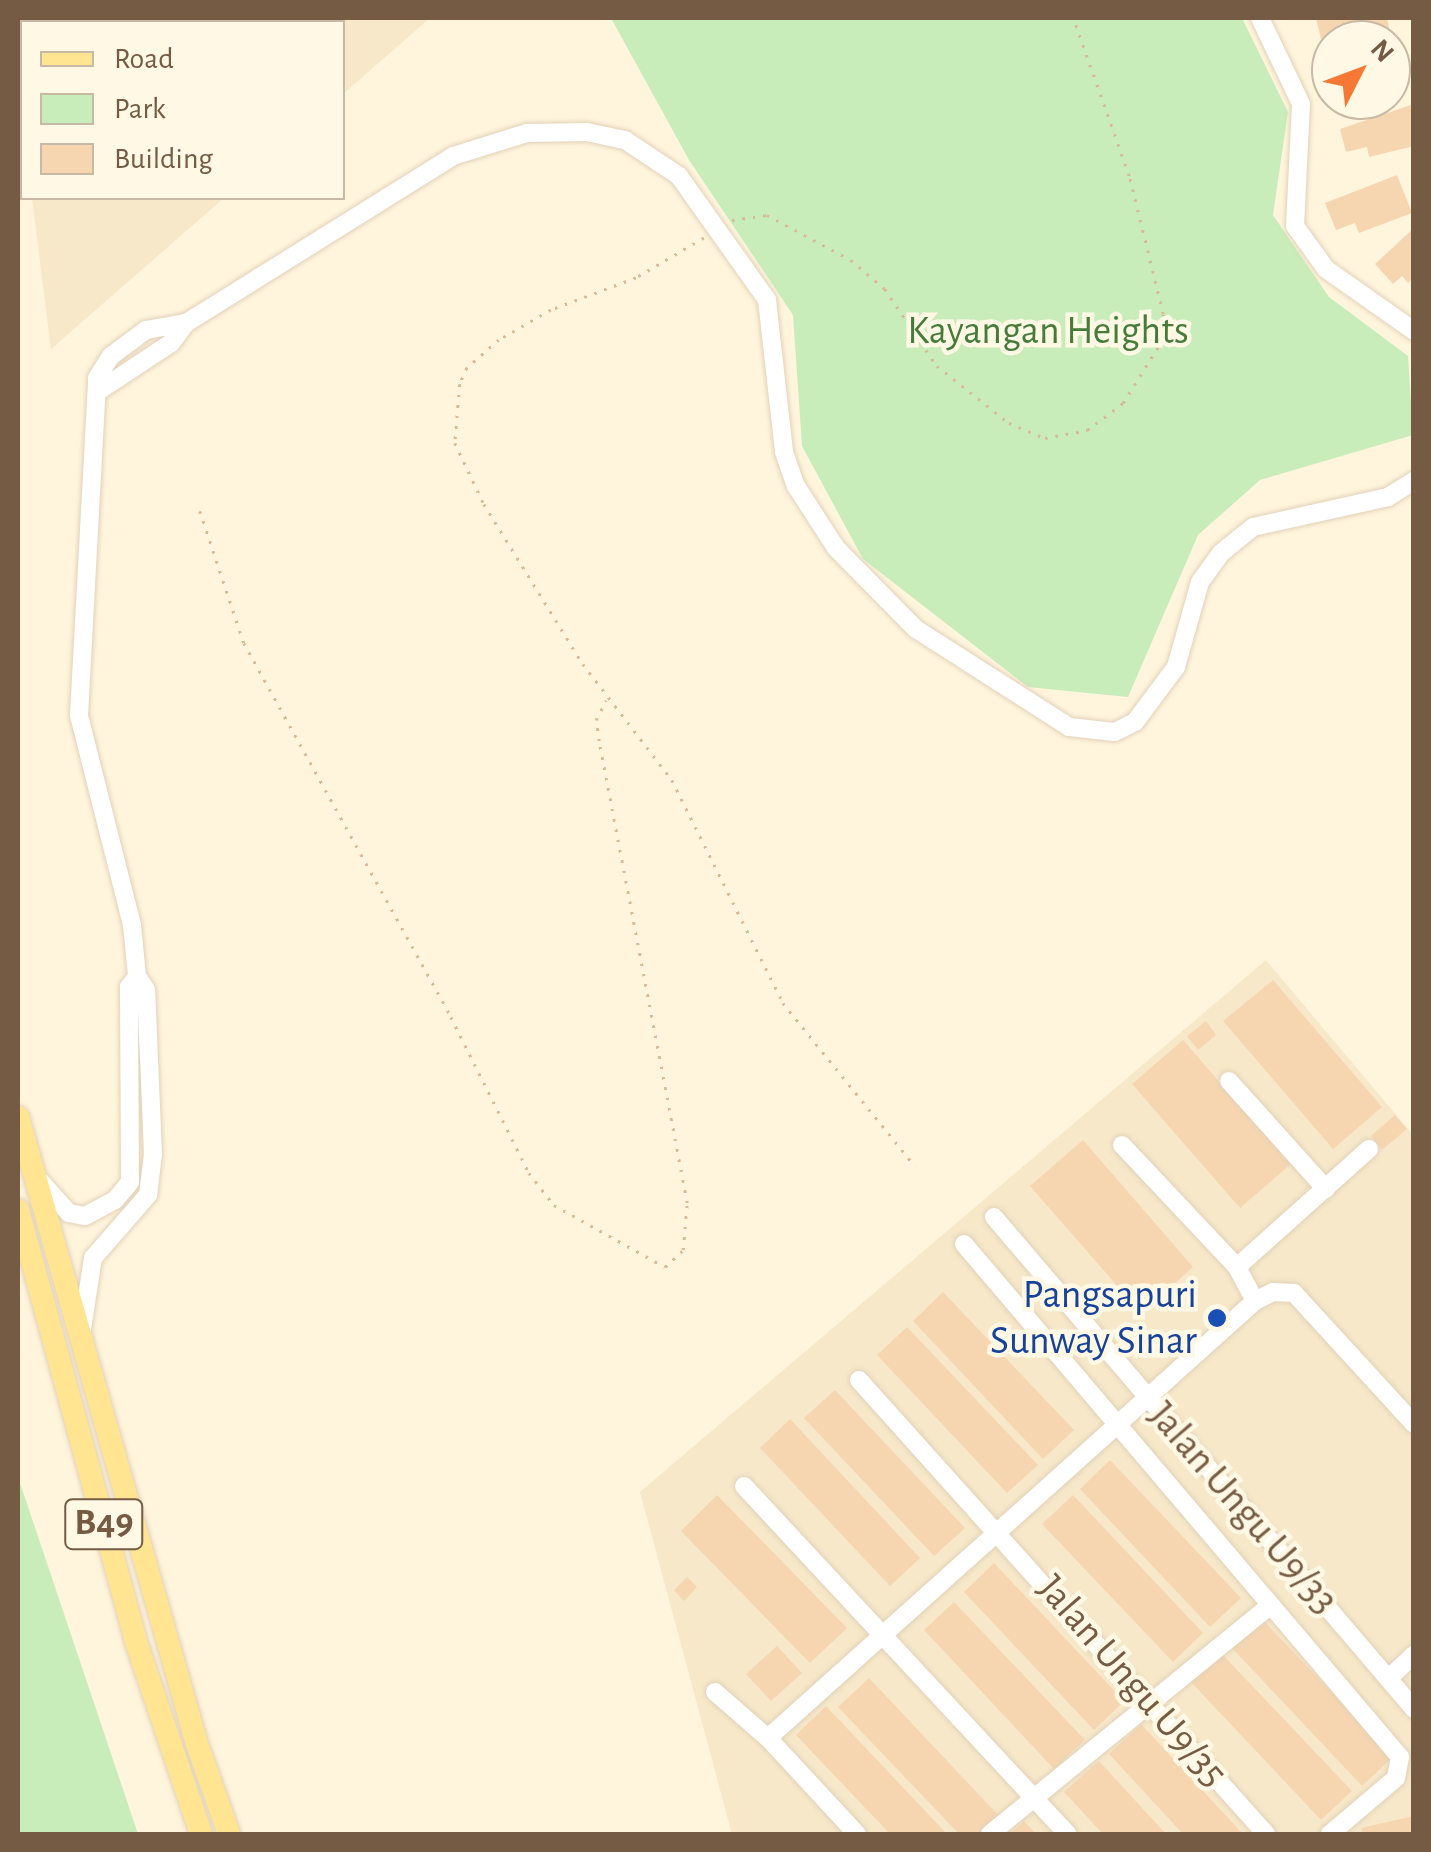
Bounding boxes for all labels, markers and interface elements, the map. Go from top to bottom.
legend [20,20,345,200]
north arrow [1311,20,1411,120]
text: N [1365,35,1399,68]
text: Road [114,44,174,74]
text: Park [114,94,166,124]
text: Building [114,144,213,174]
park label: Kayangan Heights [907,307,1189,355]
place label: Pangsapuri Sunway Sinar [990,1271,1197,1365]
marker: Pangsapuri Sunway Sinar [1206,1307,1228,1329]
street label: Jalan Ungu U9/33 [1138,1392,1348,1624]
road number: B49 [64,1491,144,1557]
street label: Jalan Ungu U9/35 [1027,1565,1237,1797]

